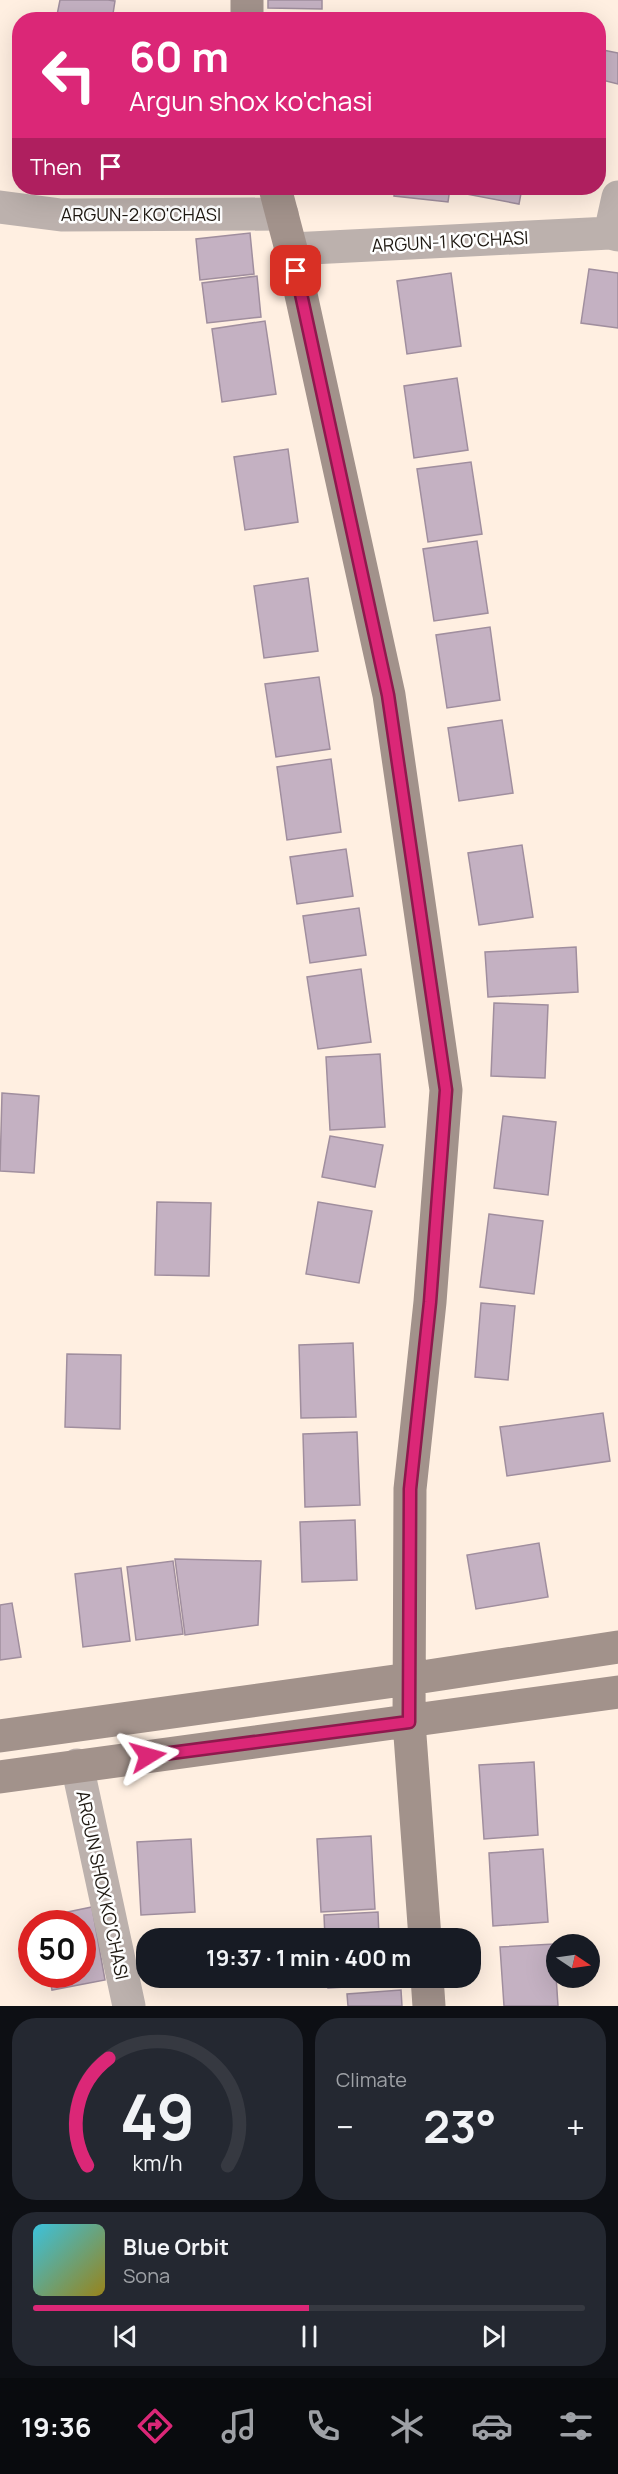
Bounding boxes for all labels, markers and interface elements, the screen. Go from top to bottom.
text: 60 m [129,27,229,85]
icon: left [30,36,108,114]
text: Argun shox ko'chasi [129,82,373,119]
icon: arrive [94,150,127,183]
text: Then [30,152,82,182]
street label: ARGUN-2 KO'CHASI [61,202,221,226]
street label: ARGUN-1 KO'CHASI [371,225,529,257]
pin [270,245,321,296]
icon: arrive [279,254,312,287]
position arrow [116,1724,180,1788]
street label: ARGUN SHOX KO'CHASI [71,1788,135,1982]
speed limit sign: 50 [18,1910,96,1988]
north arrow [546,1934,600,1988]
map controls [546,1934,600,1988]
text: 19:37 · 1 min · 400 m [206,1943,411,1973]
text: Climate [336,2066,407,2093]
text: 49 [120,2073,195,2159]
text: 23° [423,2095,497,2157]
text: − [336,2104,354,2149]
text: + [566,2104,585,2149]
text: km/h [133,2148,182,2177]
text: Blue Orbit [123,2232,229,2262]
text: Sona [123,2262,170,2289]
icon: previous [109,2320,142,2353]
icon: pause [293,2320,326,2353]
icon: next [477,2320,510,2353]
icon: directions [134,2405,176,2447]
icon: music [218,2405,260,2447]
icon: phone [302,2405,344,2447]
icon: climate [386,2405,428,2447]
icon: car [471,2405,513,2447]
icon: filters [555,2405,597,2447]
text: 19:36 [21,2408,91,2445]

